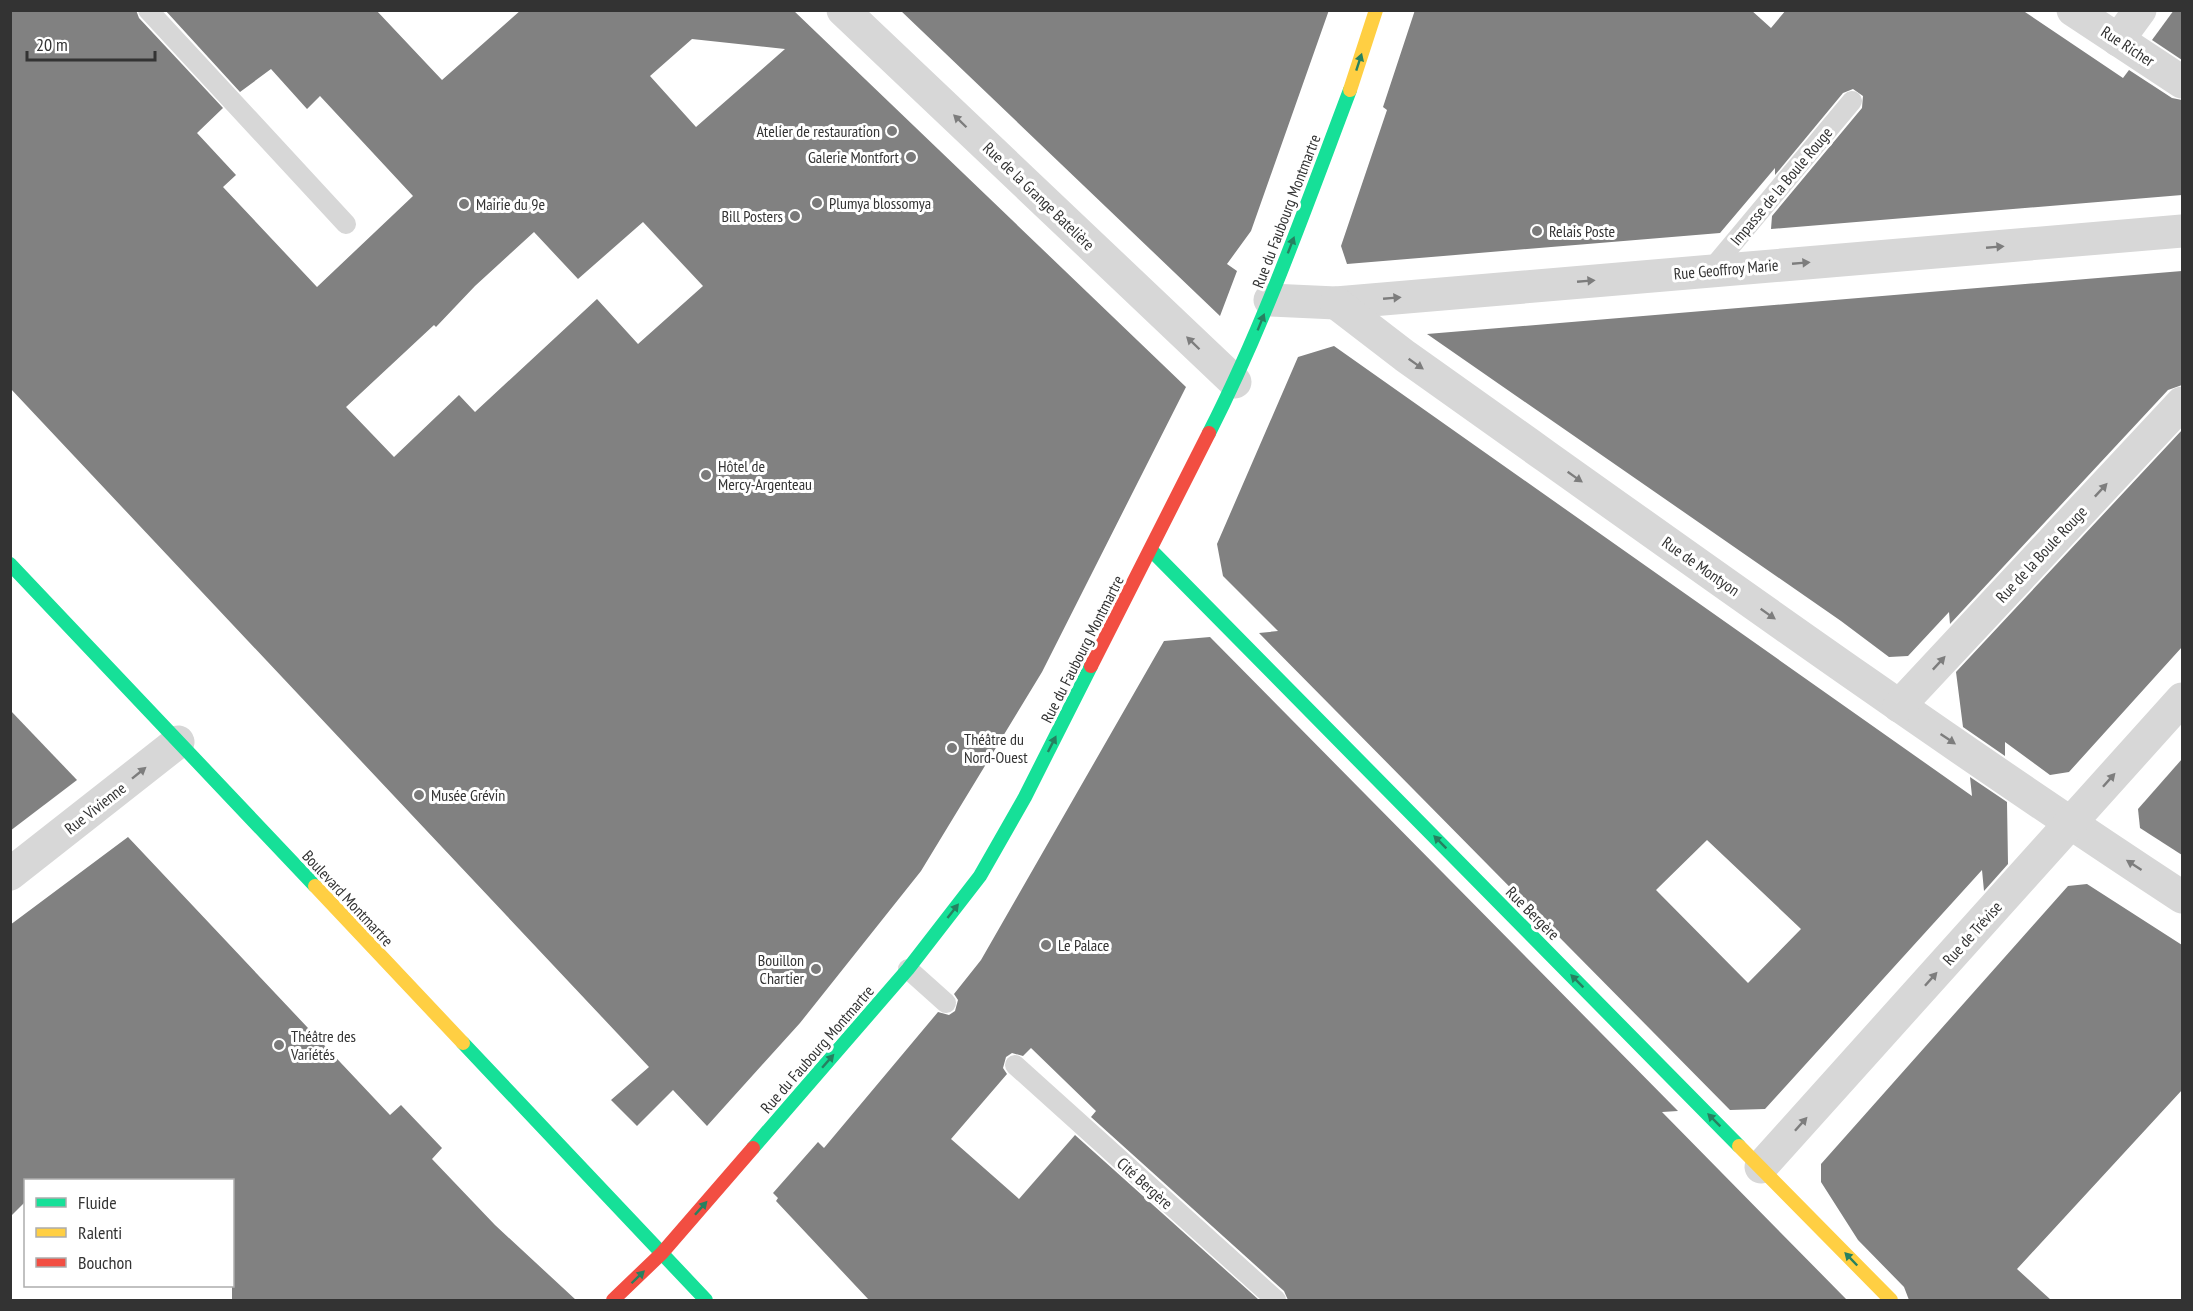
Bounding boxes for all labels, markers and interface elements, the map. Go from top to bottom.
street label: Rue Richer [2098,21,2159,71]
scale bar [27,24,154,62]
text: 20 m [36,33,68,56]
one-way arrow [1355,53,1365,71]
one-way arrow [953,115,967,129]
place label: Atelier de restauration [757,121,880,141]
street label: Impasse de la Boule Rouge [1726,123,1836,249]
marker: Atelier de restauration [885,124,899,138]
street label: Rue du Faubourg Montmartre [1247,131,1325,291]
street label: Rue de la Grange Batelière [979,138,1099,254]
place label: Galerie Montfort [808,147,900,167]
marker: Galerie Montfort [904,150,918,164]
place label: Plumya blossomya [829,193,931,213]
place label: Mairie du 9e [476,194,545,214]
marker: Plumya blossomya [810,196,824,210]
marker: Mairie du 9e [457,197,471,211]
place label: Bill Posters [721,206,783,226]
marker: Bill Posters [788,209,802,223]
place label: Relais Poste [1549,221,1615,241]
marker: Relais Poste [1530,224,1544,238]
one-way arrow [1287,236,1296,254]
one-way arrow [1986,242,2005,252]
street label: Rue Geoffroy Marie [1673,254,1779,284]
one-way arrow [1792,258,1811,268]
one-way arrow [1576,276,1595,286]
one-way arrow [1382,293,1401,303]
one-way arrow [1256,312,1266,330]
one-way arrow [1186,336,1200,350]
one-way arrow [1408,358,1424,370]
place label: Hôtel de Mercy-Argenteau [718,456,812,494]
marker: Hôtel de Mercy-Argenteau [699,468,713,482]
one-way arrow [1568,470,1583,482]
one-way arrow [2094,483,2108,498]
street label: Rue de la Boule Rouge [1991,502,2091,606]
street label: Rue de Montyon [1658,532,1744,600]
street label: Rue du Faubourg Montmartre [1036,572,1128,726]
one-way arrow [1760,608,1776,620]
one-way arrow [1932,656,1946,671]
place label: Théâtre du Nord-Ouest [964,729,1028,767]
one-way arrow [1939,733,1955,745]
one-way arrow [1048,735,1057,752]
marker: Théâtre du Nord-Ouest [945,741,959,755]
one-way arrow [132,767,147,780]
one-way arrow [2102,773,2115,788]
street label: Rue Vivienne [60,778,130,838]
place label: Musée Grévin [431,785,505,805]
marker: Musée Grévin [412,788,426,802]
one-way arrow [1433,836,1447,850]
street label: Boulevard Montmartre [298,846,398,950]
one-way arrow [2125,860,2142,871]
street label: Rue Bergère [1502,882,1564,944]
street label: Rue de Trévise [1938,897,2006,969]
one-way arrow [946,903,959,919]
place label: Le Palace [1058,935,1109,955]
marker: Le Palace [1039,938,1053,952]
place label: Bouillon Chartier [758,950,805,988]
marker: Bouillon Chartier [809,962,823,976]
one-way arrow [1924,972,1937,987]
one-way arrow [1570,974,1584,988]
street label: Rue du Faubourg Montmartre [756,981,878,1117]
place label: Théâtre des Variétés [290,1026,356,1064]
marker: Théâtre des Variétés [272,1038,286,1052]
one-way arrow [821,1054,834,1069]
one-way arrow [1707,1113,1721,1127]
one-way arrow [1794,1117,1807,1132]
street label: Cité Bergère [1113,1153,1177,1213]
legend [24,1179,234,1287]
text: Fluide [78,1191,117,1214]
one-way arrow [694,1201,708,1216]
text: Ralenti [78,1221,122,1244]
text: Bouchon [78,1251,132,1274]
one-way arrow [1844,1252,1858,1266]
one-way arrow [630,1270,644,1284]

